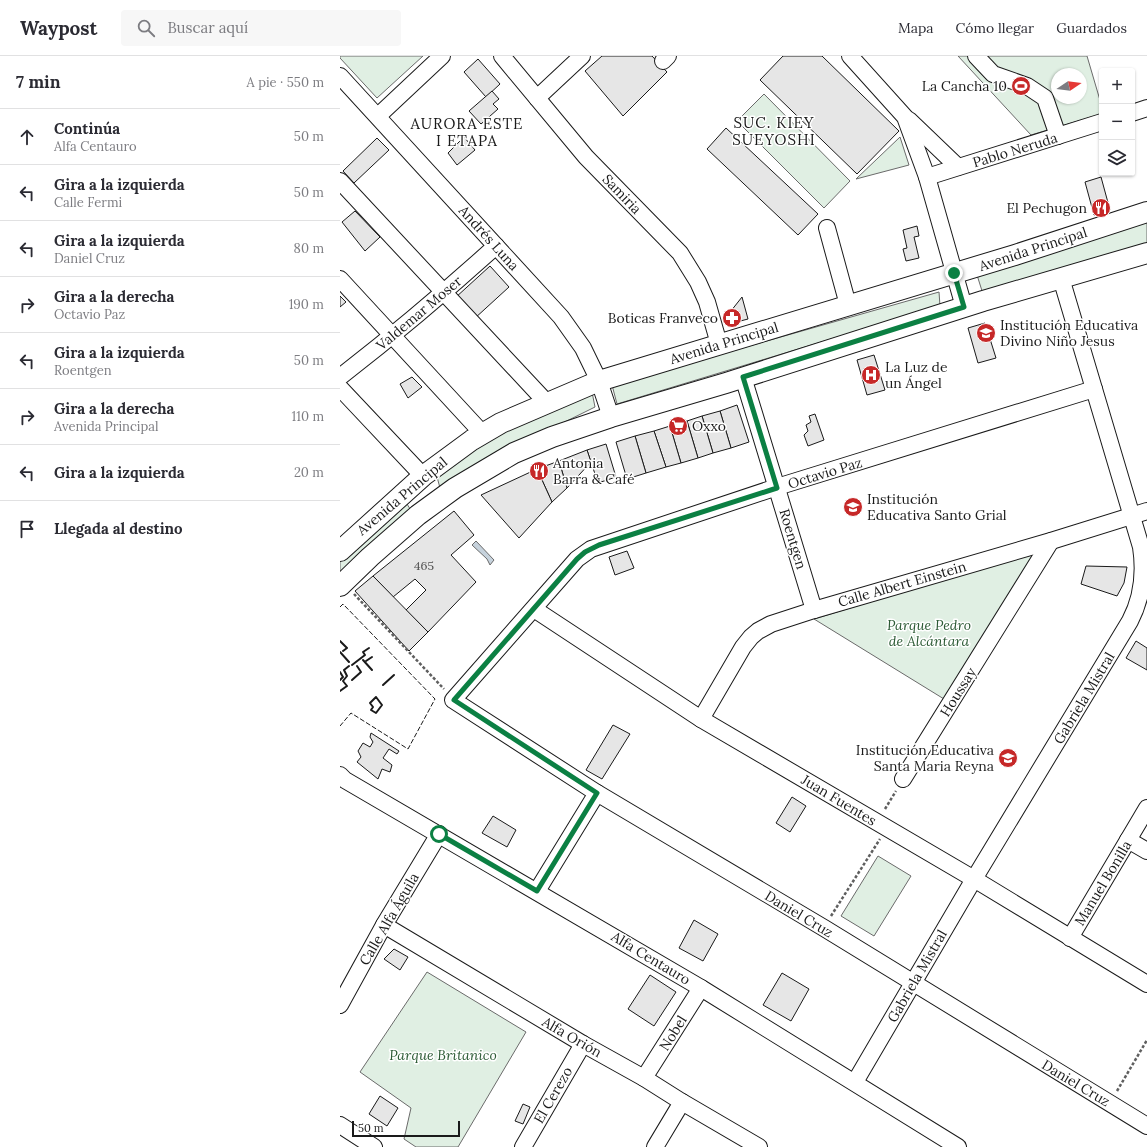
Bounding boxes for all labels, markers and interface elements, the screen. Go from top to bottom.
search box [121,10,401,46]
text: Waypost [20,16,97,40]
icon: search [135,17,157,39]
text: Buscar aquí [167,18,248,37]
text: Mapa [898,19,934,37]
text: Cómo llegar [956,19,1034,37]
text: Guardados [1056,19,1127,37]
north arrow [1051,68,1087,104]
map controls [1099,68,1135,176]
button: + [1099,68,1135,104]
text: 7 min [16,71,61,93]
text: A pie · 550 m [247,74,324,91]
sports icon: La Cancha 10 [1010,75,1032,97]
place label: La Cancha 10 [922,77,1007,95]
button: − [1099,104,1135,140]
district label: SUC. KIEY SUEYOSHI [732,113,816,149]
district label: AURORA ESTE I ETAPA [410,114,523,150]
text: Continúa [54,119,120,138]
icon: ahead [16,126,38,148]
text: 50 m [294,128,324,145]
street label: Pablo Neruda [970,129,1060,171]
text: Alfa Centauro [54,138,137,155]
button: layers [1099,140,1135,176]
street label: Samiria [599,170,645,218]
text: Gira a la izquierda [54,175,185,194]
icon: left [16,182,38,204]
text: 50 m [294,184,324,201]
text: Calle Fermi [54,194,122,211]
restaurant icon: El Pechugon [1090,197,1112,219]
place label: El Pechugon [1006,199,1087,217]
street label: Andrés Luna [454,201,523,274]
street label: Avenida Principal [976,223,1089,275]
text: Gira a la izquierda [54,231,185,250]
icon: left [16,238,38,260]
text: 80 m [294,240,324,257]
text: Daniel Cruz [54,250,125,267]
route end [945,264,963,282]
street label: Valdemar Moser [372,272,466,355]
text: Gira a la derecha [54,287,174,306]
icon: right [16,294,38,316]
text: 190 m [289,296,324,313]
text: Octavio Paz [54,306,125,323]
pharmacy icon: Boticas Franveco [721,307,743,329]
place label: Boticas Franveco [608,309,718,327]
place label: Institución Educativa Divino Niño Jesus [1000,316,1138,350]
street label: Avenida Principal [667,318,781,368]
school or university icon: Institución Educativa Divino Niño Jesus [975,322,997,344]
text: Gira a la izquierda [54,343,185,362]
icon: left [16,350,38,372]
text: 50 m [294,352,324,369]
place label: La Luz de un Ángel [885,358,948,392]
text: Roentgen [54,362,112,379]
hospital icon: La Luz de un Ángel [860,364,882,386]
text: Gira a la derecha [54,399,174,418]
icon: right [16,406,38,428]
text: 110 m [291,408,324,425]
supermarket icon: Oxxo [667,415,689,437]
place label: Oxxo [692,417,726,435]
text: Avenida Principal [54,418,159,435]
street label: Avenida Principal [352,453,451,540]
street label: Octavio Paz [786,453,864,493]
place label: Antonia Barra & Café [552,454,635,488]
restaurant icon: Antonia Barra & Café [528,460,550,482]
icon: left [16,462,38,484]
text: Gira a la izquierda [54,463,185,482]
text: 20 m [294,464,324,481]
place label: Institución Educativa Santo Grial [867,490,1007,524]
school or university icon: Institución Educativa Santo Grial [842,496,864,518]
street label: Roentgen [775,507,811,572]
icon: arrive [16,518,38,540]
text: Llegada al destino [54,519,183,538]
street label: Calle Albert Einstein [836,557,969,611]
house number: 465 [414,558,434,573]
park label: Parque Pedro de Alcántara [887,616,971,650]
street label: Gabriela Mistral [1049,649,1119,747]
street label: Houssay [936,664,980,720]
place label: Institución Educativa Santa Maria Reyna [856,741,994,775]
school or university icon: Institución Educativa Santa Maria Reyna [997,747,1019,769]
street label: Juan Fuentes [797,770,880,829]
route start [430,825,448,843]
street label: Manuel Bonilla [1071,837,1135,929]
street label: Calle Alfa Águila [355,869,423,969]
street label: Daniel Cruz [762,887,836,941]
street label: Gabriela Mistral [883,926,951,1026]
street label: Alfa Centauro [607,927,694,989]
street label: Alfa Orión [538,1012,606,1062]
street label: Nobel [655,1012,691,1054]
park label: Parque Britanico [389,1046,497,1064]
street label: Daniel Cruz [1039,1056,1113,1110]
street label: El Cerezo [530,1063,576,1127]
scale bar [352,1119,460,1138]
text: 50 m [358,1121,384,1135]

